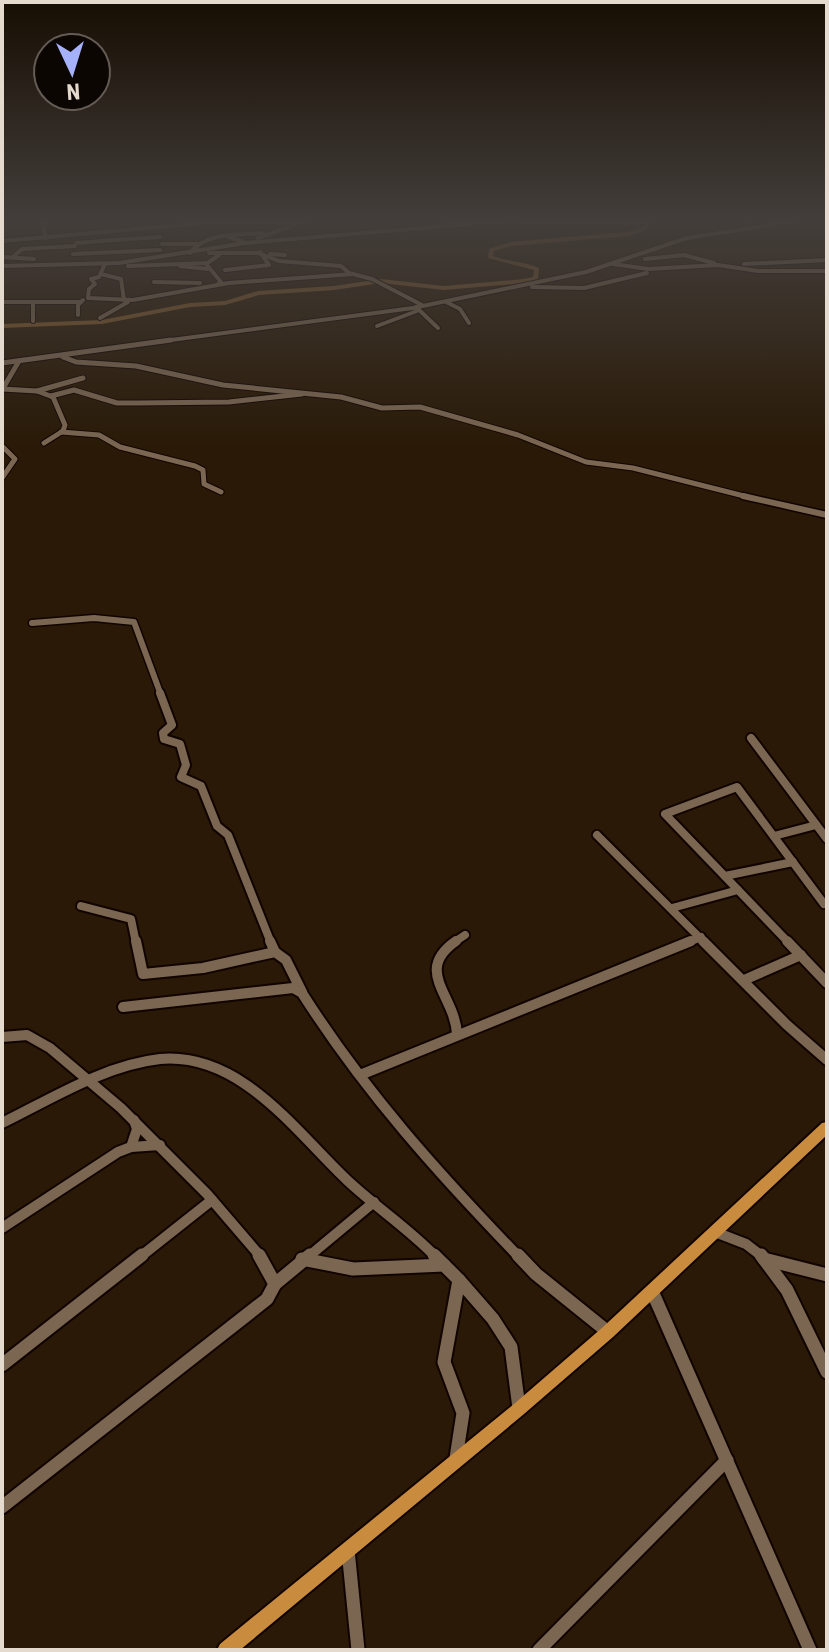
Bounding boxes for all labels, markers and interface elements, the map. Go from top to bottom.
north arrow [32,32,112,112]
text: N [66,79,81,104]

